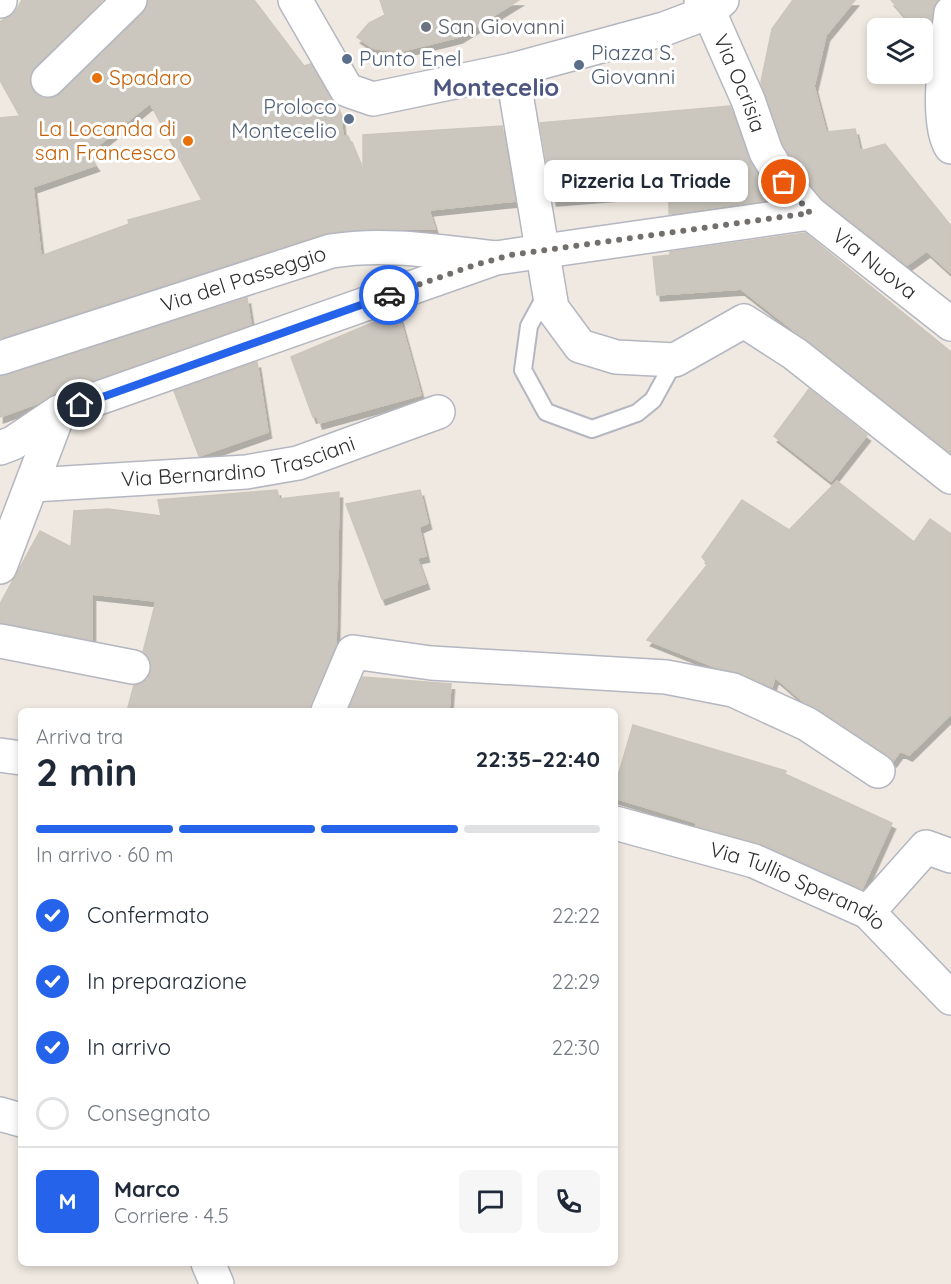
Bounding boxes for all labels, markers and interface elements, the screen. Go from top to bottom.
place label: San Giovanni [438,13,565,39]
map controls [867,18,933,84]
button: layers [867,18,933,84]
marker: San Giovanni [419,20,433,34]
street label: Via Ocrisia [708,30,772,135]
place label: Piazza S. Giovanni [591,39,675,89]
place label: Punto Enel [359,45,462,71]
marker: Punto Enel [340,52,354,66]
marker: Piazza S. Giovanni [572,58,586,72]
place label: Spadaro [109,64,192,90]
marker: Spadaro [90,71,104,85]
district label: Montecelio [433,72,559,102]
place label: Proloco Montecelio [231,93,337,143]
marker: Proloco Montecelio [342,112,356,126]
place label: La Locanda di san Francesco [35,115,176,165]
marker: La Locanda di san Francesco [181,134,195,148]
pin [758,156,809,207]
callout: Pizzeria La Triade [544,161,748,203]
icon: bag [767,165,800,198]
text: Pizzeria La Triade [561,168,731,193]
street label: Via Nuova [828,222,923,304]
street label: Via del Passeggio [157,239,329,317]
courier [359,265,419,325]
icon: car [373,279,406,312]
pin [54,379,105,430]
icon: home [63,388,96,421]
street label: Via Bernardino Trasciani [120,429,358,492]
text: Arriva tra [36,724,123,749]
text: 22:35–22:40 [476,745,600,773]
text: 2 min [36,747,138,796]
street label: Via Tullio Sperandio [707,836,892,935]
text: In arrivo · 60 m [36,842,174,867]
icon: check [36,899,69,932]
text: Confermato [87,901,209,929]
text: 22:22 [552,903,600,928]
icon: check [36,965,69,998]
text: In preparazione [87,967,247,995]
text: 22:29 [552,969,600,994]
icon: check [36,1031,69,1064]
text: In arrivo [87,1033,171,1061]
text: 22:30 [552,1035,600,1060]
text: Consegnato [87,1099,210,1127]
button: chat [459,1170,522,1233]
button: phone [537,1170,600,1233]
text: Marco [114,1175,180,1203]
text: M [58,1187,77,1215]
text: Corriere · 4.5 [114,1203,229,1228]

